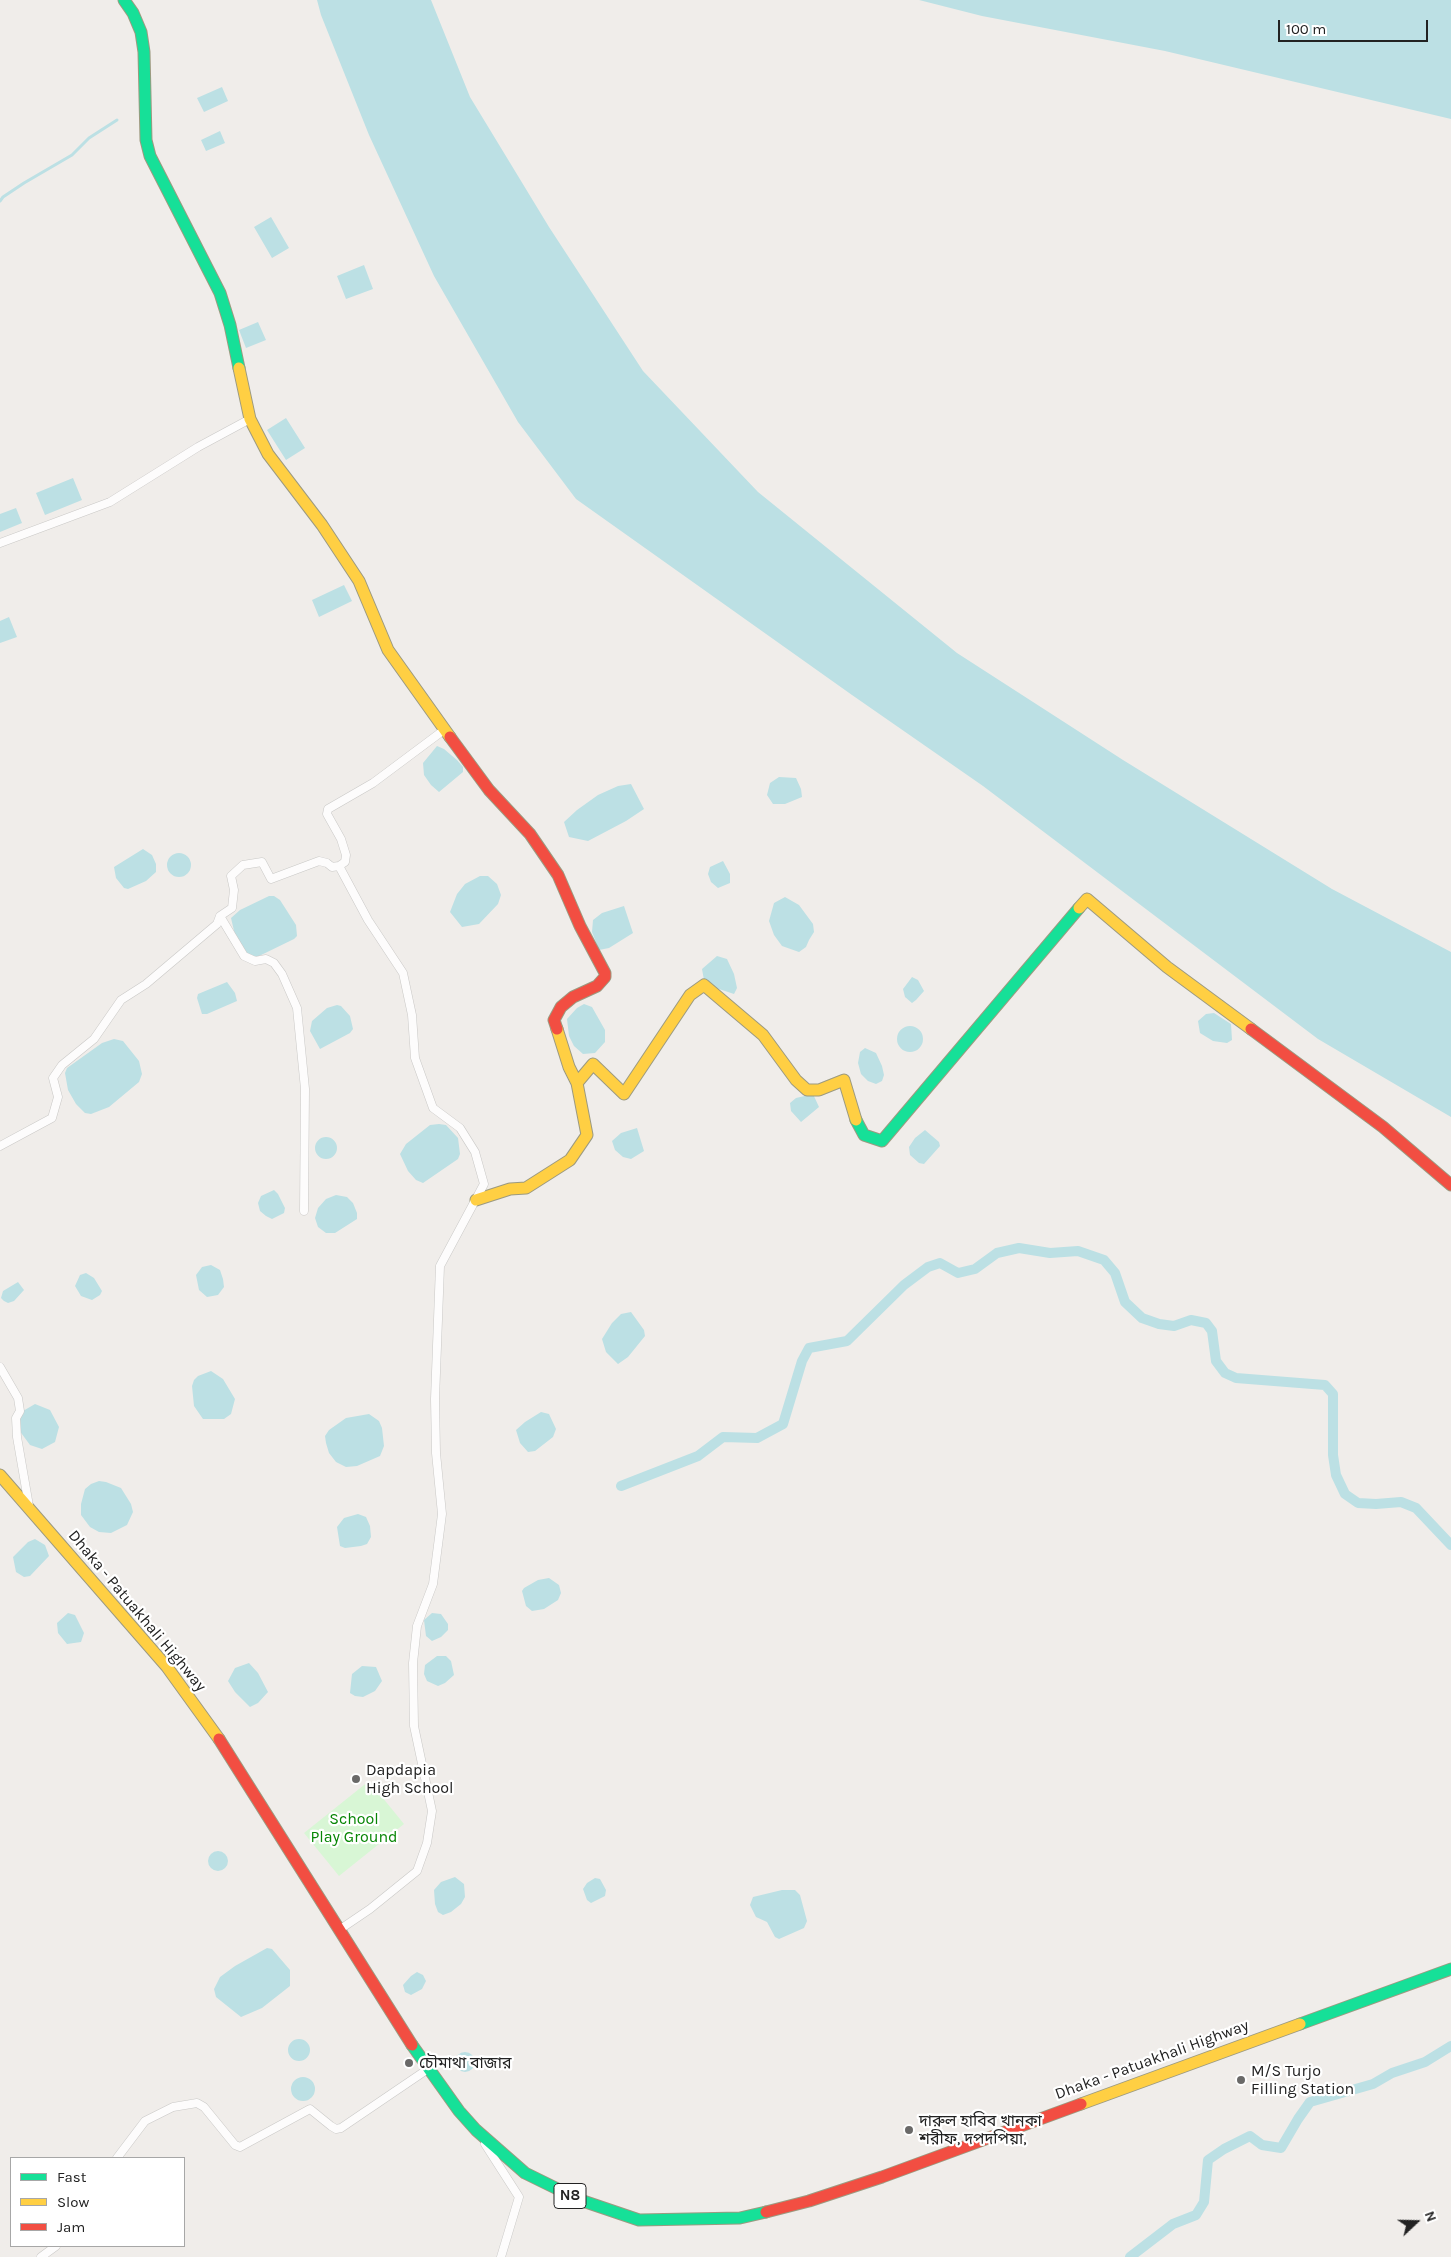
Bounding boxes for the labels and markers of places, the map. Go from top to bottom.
place label: Dapdapia High School [366,1760,454,1798]
marker: Dapdapia High School [350,1773,362,1785]
place label: চৌমাথা বাজার [419,2053,511,2073]
marker: চৌমাথা বাজার [403,2057,415,2069]
place label: M/S Turjo Filling Station [1251,2061,1354,2099]
marker: M/S Turjo Filling Station [1235,2074,1247,2086]
place label: দারুল হাবিব খানকা শরীফ, দপদপিয়া, [919,2111,1042,2149]
marker: দারুল হাবিব খানকা শরীফ, দপদপিয়া, [903,2124,915,2136]

